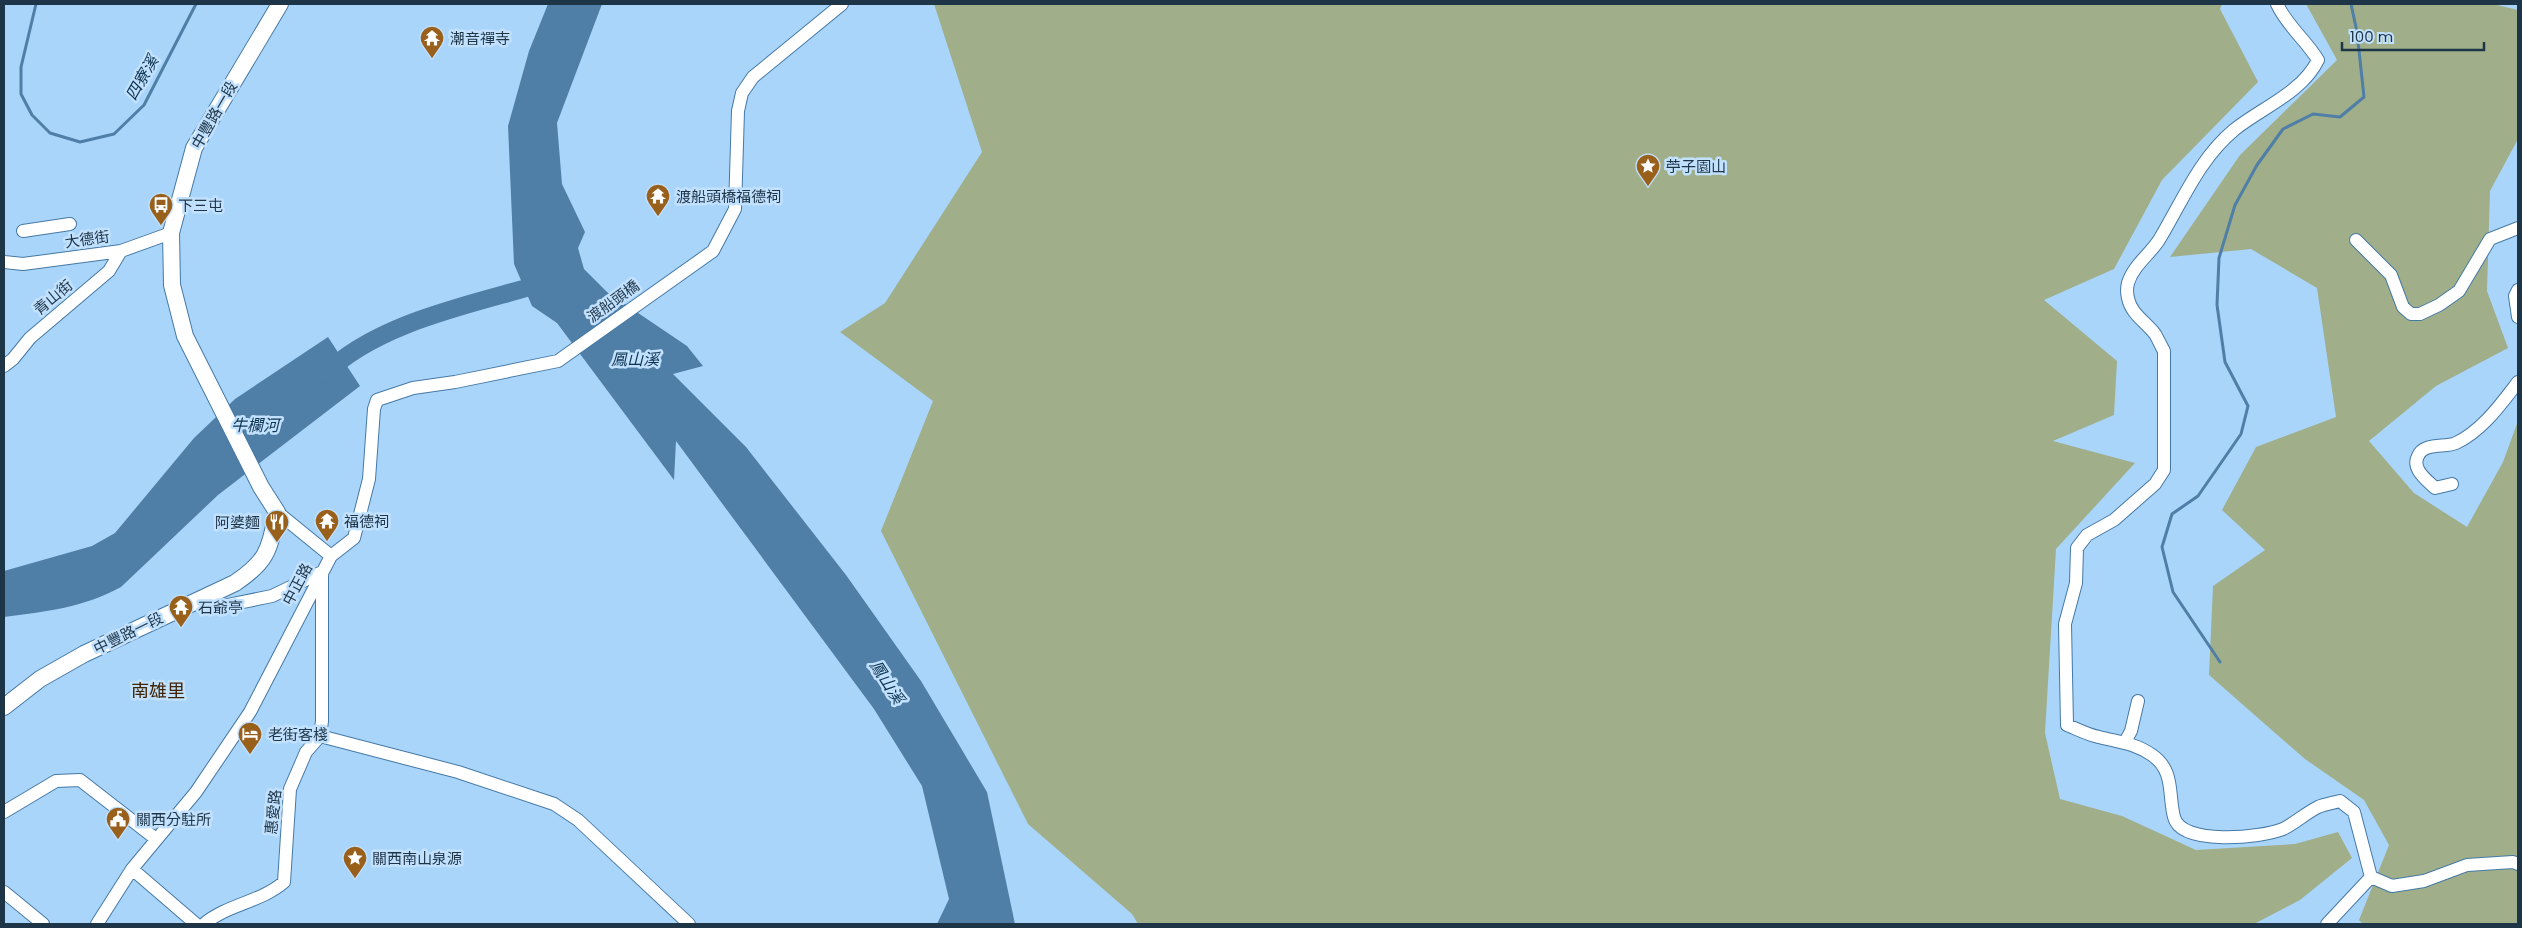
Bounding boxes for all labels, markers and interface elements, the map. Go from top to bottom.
scale bar [2342,20,2484,52]
temple icon: 潮音禪寺 [419,25,445,59]
text: 100 m [2350,26,2393,47]
place label: 潮音禪寺 [450,28,510,49]
water label: 四寮溪 [120,50,165,105]
street label: 中豐路一段 [186,77,242,153]
place icon: 苧子園山 [1635,153,1661,187]
place label: 苧子園山 [1666,156,1726,177]
temple icon: 渡船頭橋福德祠 [645,183,671,217]
place label: 渡船頭橋福德祠 [676,186,781,207]
bus stop icon: 下三屯 [148,192,174,226]
place label: 下三屯 [178,195,223,216]
street label: 大德街 [63,225,111,253]
street label: 青山街 [29,274,77,320]
street label: 渡船頭橋 [583,275,643,327]
water label: 鳳山溪 [611,348,661,371]
water label: 牛欄河 [231,414,282,437]
temple icon: 福德祠 [314,508,340,542]
restaurant icon: 阿婆麵 [264,509,290,543]
place label: 福德祠 [344,511,389,532]
place label: 阿婆麵 [215,512,260,533]
street label: 中正路 [277,559,317,609]
temple icon: 石爺亭 [168,594,194,628]
place label: 石爺亭 [198,597,243,618]
street label: 中豐路一段 [90,607,166,659]
water label: 鳳山溪 [864,656,911,710]
district label: 南雄里 [131,678,185,703]
hotel icon: 老街客棧 [237,721,263,755]
place label: 老街客棧 [268,724,328,745]
street label: 惠愛路 [260,789,286,835]
public building icon: 關西分駐所 [105,806,131,840]
place label: 關西分駐所 [136,809,211,830]
place icon: 關西南山泉源 [342,845,368,879]
place label: 關西南山泉源 [372,848,462,869]

